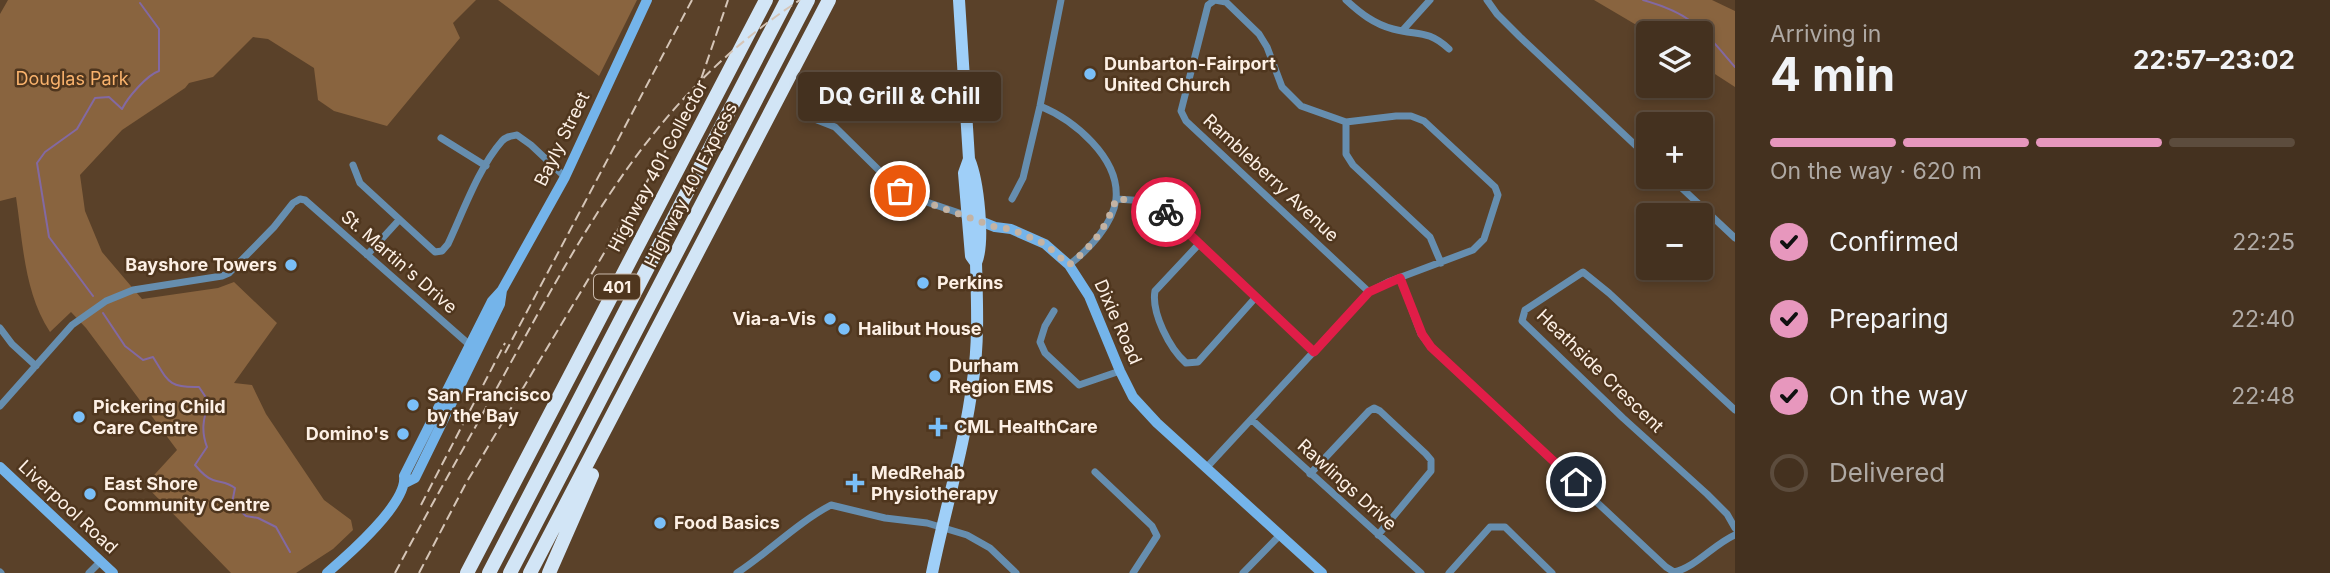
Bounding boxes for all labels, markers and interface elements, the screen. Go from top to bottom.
text: Arriving in [1770,20,1881,48]
map controls [1636,21,1713,280]
button: layers [1636,21,1713,98]
text: 22:57–23:02 [2133,44,2295,75]
text: 4 min [1770,46,1895,102]
place label: Dunbarton-Fairport United Church [1104,53,1276,95]
marker: Dunbarton-Fairport United Church [1082,66,1098,82]
park label: Douglas Park [15,68,129,89]
callout: DQ Grill & Chill [799,72,1002,121]
street label: Highway 401 Collector [603,76,712,255]
text: DQ Grill & Chill [819,82,980,110]
street label: Bayly Street [530,88,593,189]
street label: Highway 401 Express [640,99,741,271]
street label: Rambleberry Avenue [1199,109,1343,246]
button: + [1636,112,1713,189]
text: On the way · 620 m [1770,157,1982,185]
pin [870,161,930,221]
icon: bag [881,172,919,210]
courier [1131,177,1201,247]
icon: bike [1147,193,1185,231]
button: − [1636,203,1713,280]
street label: St. Martin's Drive [337,206,462,318]
icon: check [1770,223,1808,261]
text: Confirmed [1829,226,1959,257]
text: 22:25 [2232,228,2295,256]
place label: Bayshore Towers [125,254,277,275]
marker: Bayshore Towers [283,257,299,273]
place label: Perkins [937,272,1003,293]
road number: 401 [594,274,640,300]
marker: Perkins [915,275,931,291]
street label: Dixie Road [1090,276,1146,367]
icon: check [1770,300,1808,338]
text: Preparing [1829,303,1949,334]
street label: Heathside Crescent [1533,305,1668,437]
text: 22:40 [2231,305,2295,333]
place label: Via-a-Vis [732,308,816,329]
marker: Via-a-Vis [822,311,838,327]
place label: Halibut House [858,318,982,339]
marker: Halibut House [836,321,852,337]
place label: Durham Region EMS [949,355,1054,397]
marker: Durham Region EMS [927,368,943,384]
icon: check [1770,377,1808,415]
text: On the way [1829,380,1968,411]
text: 22:48 [2231,382,2295,410]
place label: San Francisco by the Bay [427,384,551,426]
place label: Pickering Child Care Centre [93,396,226,438]
marker: San Francisco by the Bay [405,397,421,413]
marker: Pickering Child Care Centre [71,409,87,425]
place label: CML HealthCare [954,416,1098,437]
marker: CML HealthCare [928,417,948,437]
place label: Domino's [306,423,389,444]
marker: Domino's [395,426,411,442]
street label: Rawlings Drive [1294,435,1401,535]
pin [1546,452,1606,512]
street label: Liverpool Road [15,456,122,558]
text: Delivered [1829,457,1945,488]
place label: MedRehab Physiotherapy [871,462,999,504]
icon: home [1557,463,1595,501]
place label: East Shore Community Centre [104,473,270,515]
marker: MedRehab Physiotherapy [845,473,865,493]
marker: East Shore Community Centre [82,486,98,502]
place label: Food Basics [674,512,780,533]
marker: Food Basics [652,515,668,531]

